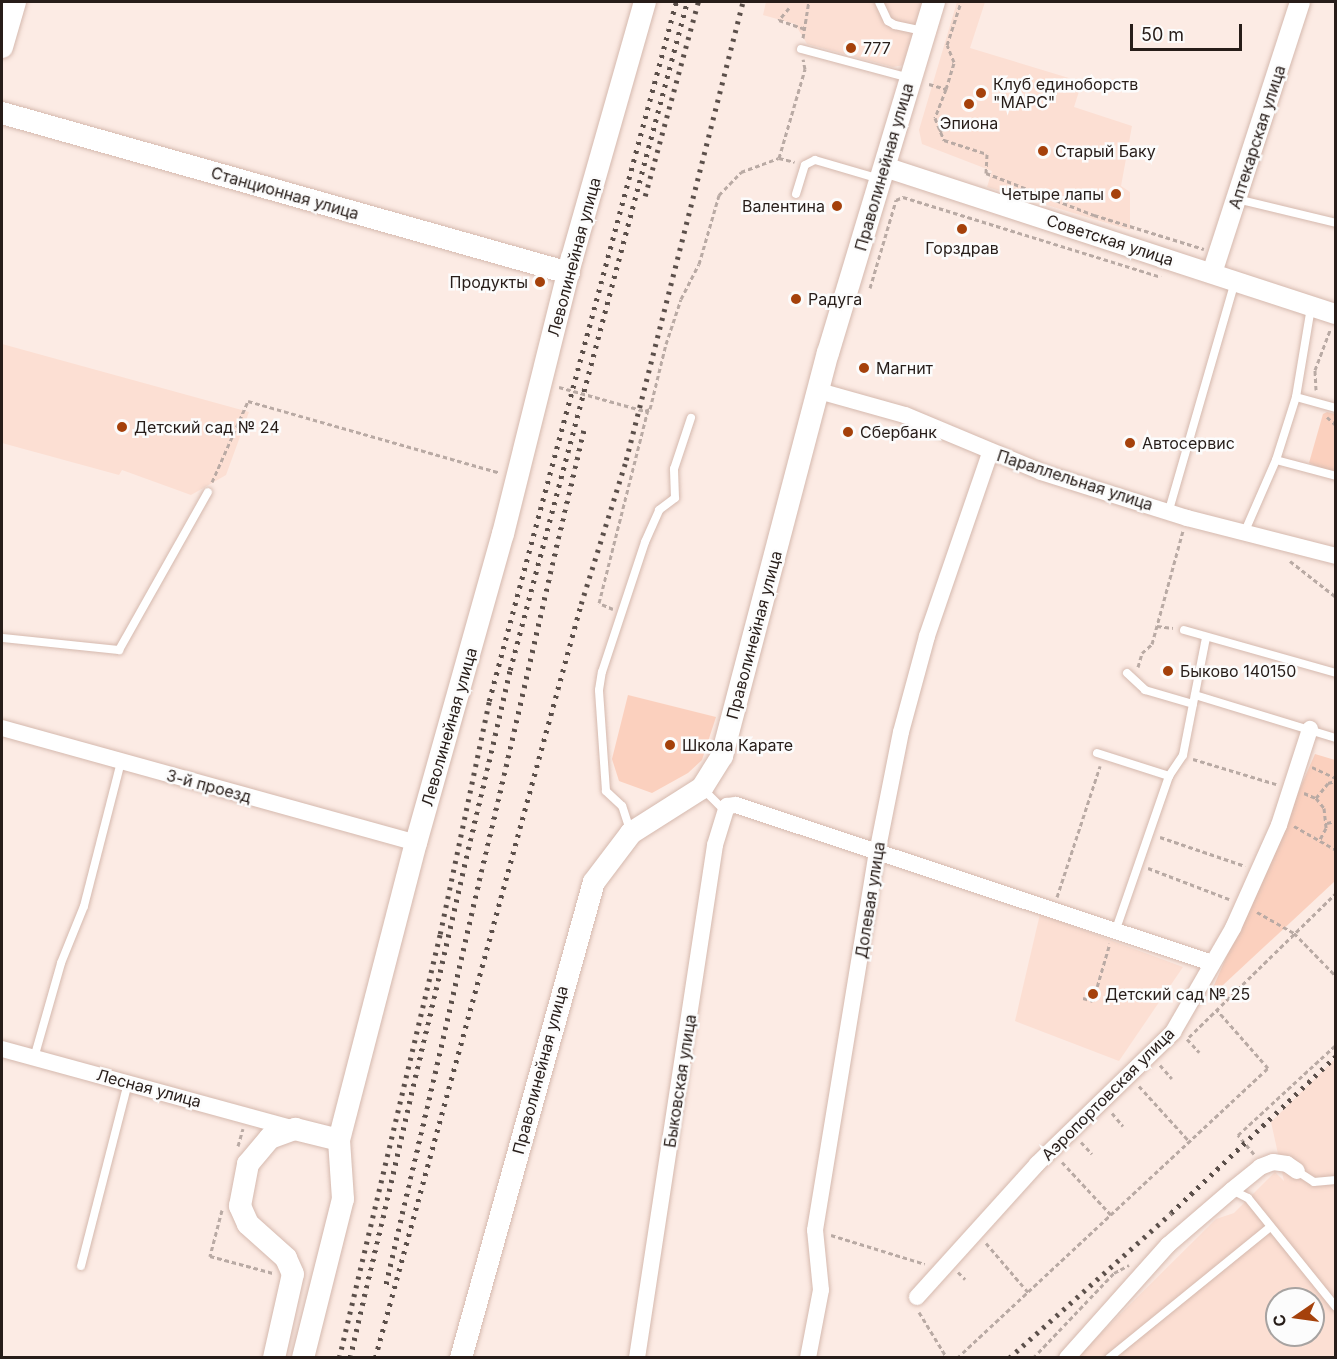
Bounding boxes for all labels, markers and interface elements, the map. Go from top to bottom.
scale bar [1133,12,1246,50]
text: 50 m [1141,24,1184,45]
place label: 777 [863,38,891,58]
marker: 777 [844,41,858,55]
street label: Аптекарская улица [1225,63,1289,211]
place label: Клуб единоборств "МАРС" [993,74,1138,112]
street label: Праволинейная улица [851,81,917,253]
marker: Клуб единоборств "МАРС" [974,86,988,100]
marker: Эпиона [962,97,976,111]
place label: Эпиона [940,113,998,133]
place label: Старый Баку [1055,141,1156,161]
marker: Старый Баку [1036,144,1050,158]
street label: Станционная улица [209,163,361,223]
street label: Леволинейная улица [543,175,605,339]
place label: Четыре лапы [1001,184,1104,204]
marker: Четыре лапы [1109,187,1123,201]
place label: Валентина [742,196,825,216]
marker: Валентина [830,199,844,213]
street label: Советская улица [1044,210,1176,270]
marker: Горздрав [955,222,969,236]
place label: Горздрав [925,238,999,258]
place label: Продукты [450,272,528,292]
marker: Продукты [533,275,547,289]
place label: Радуга [808,289,862,309]
marker: Радуга [789,292,803,306]
place label: Магнит [876,358,933,378]
marker: Магнит [857,361,871,375]
place label: Детский сад № 24 [134,417,280,437]
marker: Детский сад № 24 [115,420,129,434]
place label: Сбербанк [860,422,937,442]
marker: Сбербанк [841,425,855,439]
place label: Автосервис [1142,433,1235,453]
marker: Автосервис [1123,436,1137,450]
street label: Параллельная улица [995,446,1155,514]
street label: Праволинейная улица [722,549,786,721]
street label: Леволинейная улица [417,645,481,809]
place label: Быково 140150 [1180,661,1296,681]
marker: Быково 140150 [1161,664,1175,678]
place label: Школа Карате [682,735,793,755]
marker: Школа Карате [663,738,677,752]
street label: 3-й проезд [164,765,254,807]
street label: Долевая улица [851,840,889,960]
street label: Праволинейная улица [508,984,572,1156]
place label: Детский сад № 25 [1105,984,1250,1004]
marker: Детский сад № 25 [1086,987,1100,1001]
street label: Быковская улица [660,1013,700,1149]
street label: Аэропортовская улица [1038,1024,1178,1164]
street label: Лесная улица [94,1065,204,1111]
north arrow [1265,1287,1325,1347]
text: С [1268,1313,1290,1329]

